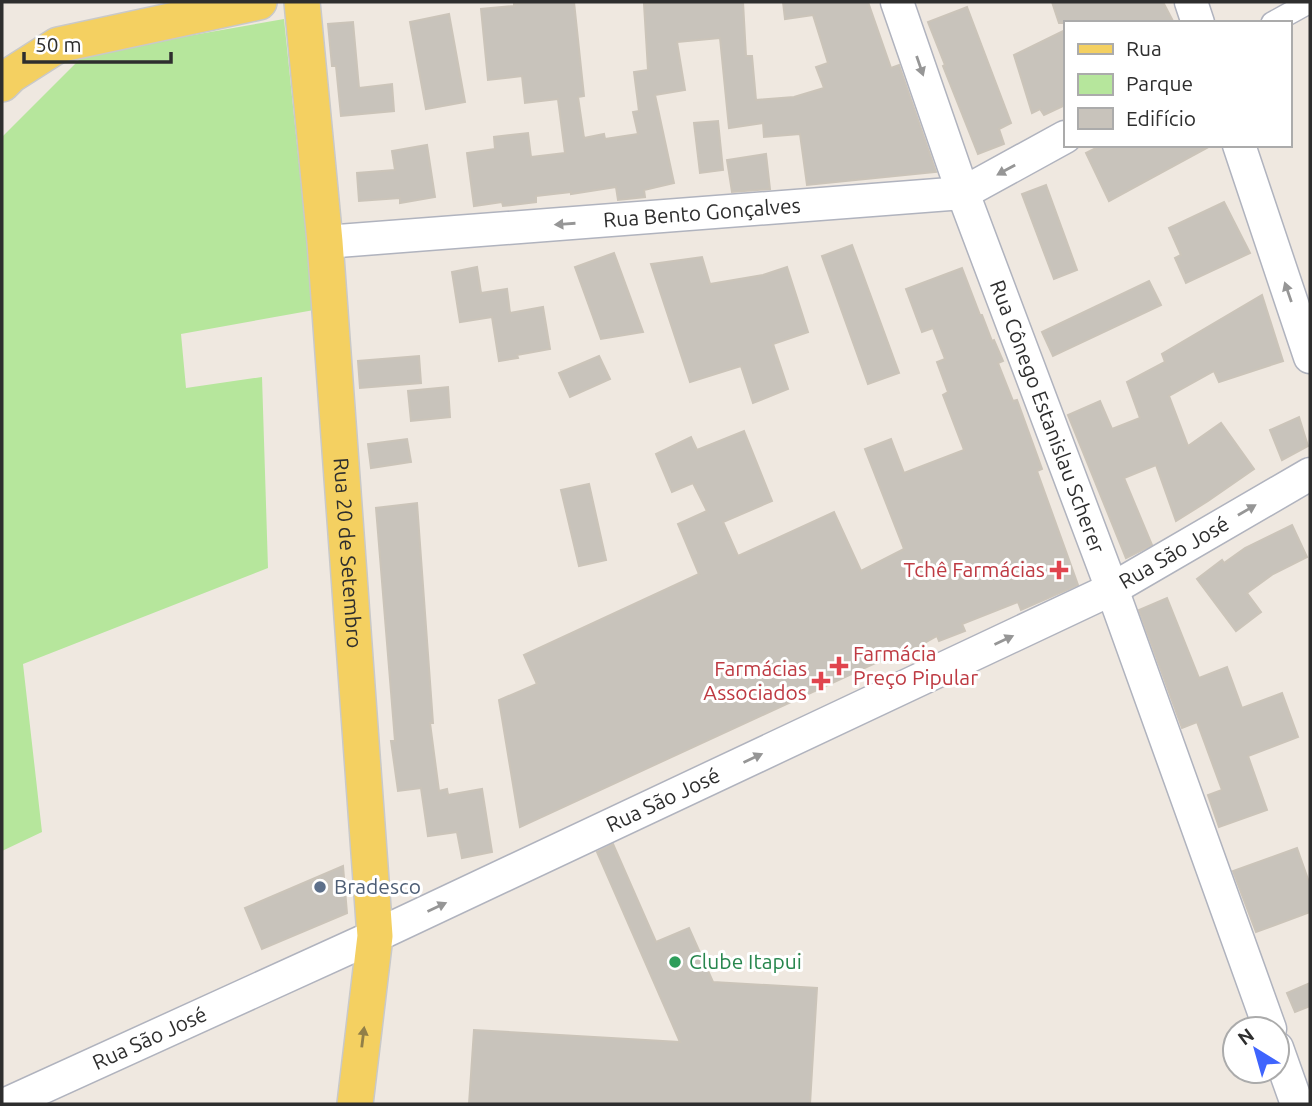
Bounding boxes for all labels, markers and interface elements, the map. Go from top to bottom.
scale bar [24,21,172,65]
legend [1064,21,1291,147]
text: 50 m [35,32,82,56]
text: Rua [1126,36,1162,60]
one-way arrow [915,56,926,77]
text: Parque [1126,71,1193,95]
text: Edifício [1126,106,1196,130]
one-way arrow [996,164,1015,176]
street label: Rua Bento Gonçalves [602,193,802,232]
one-way arrow [554,218,576,229]
street label: Rua Cônego Estanislau Scherer [986,276,1110,556]
one-way arrow [1283,281,1293,302]
street label: Rua 20 de Setembro [330,457,367,649]
one-way arrow [1238,504,1257,517]
street label: Rua São José [1115,511,1233,593]
place label: Tchê Farmácias [903,557,1045,581]
marker: Tchê Farmácias [1051,562,1067,578]
one-way arrow [994,634,1014,646]
place label: Farmácia Preço Pipular [853,641,978,689]
place label: Farmácias Associados [703,656,807,704]
marker: Farmácia Preço Pipular [831,658,847,674]
marker: Farmácias Associados [813,673,829,689]
one-way arrow [743,752,764,763]
street label: Rua São José [602,762,724,836]
place label: Bradesco [334,874,421,898]
marker: Bradesco [312,879,328,895]
one-way arrow [427,902,447,913]
place label: Clube Itapui [689,949,802,973]
marker: Clube Itapui [667,954,683,970]
street label: Rua São José [88,1001,210,1074]
north arrow [1221,1015,1291,1085]
text: N [1233,1023,1258,1049]
one-way arrow [357,1025,368,1047]

